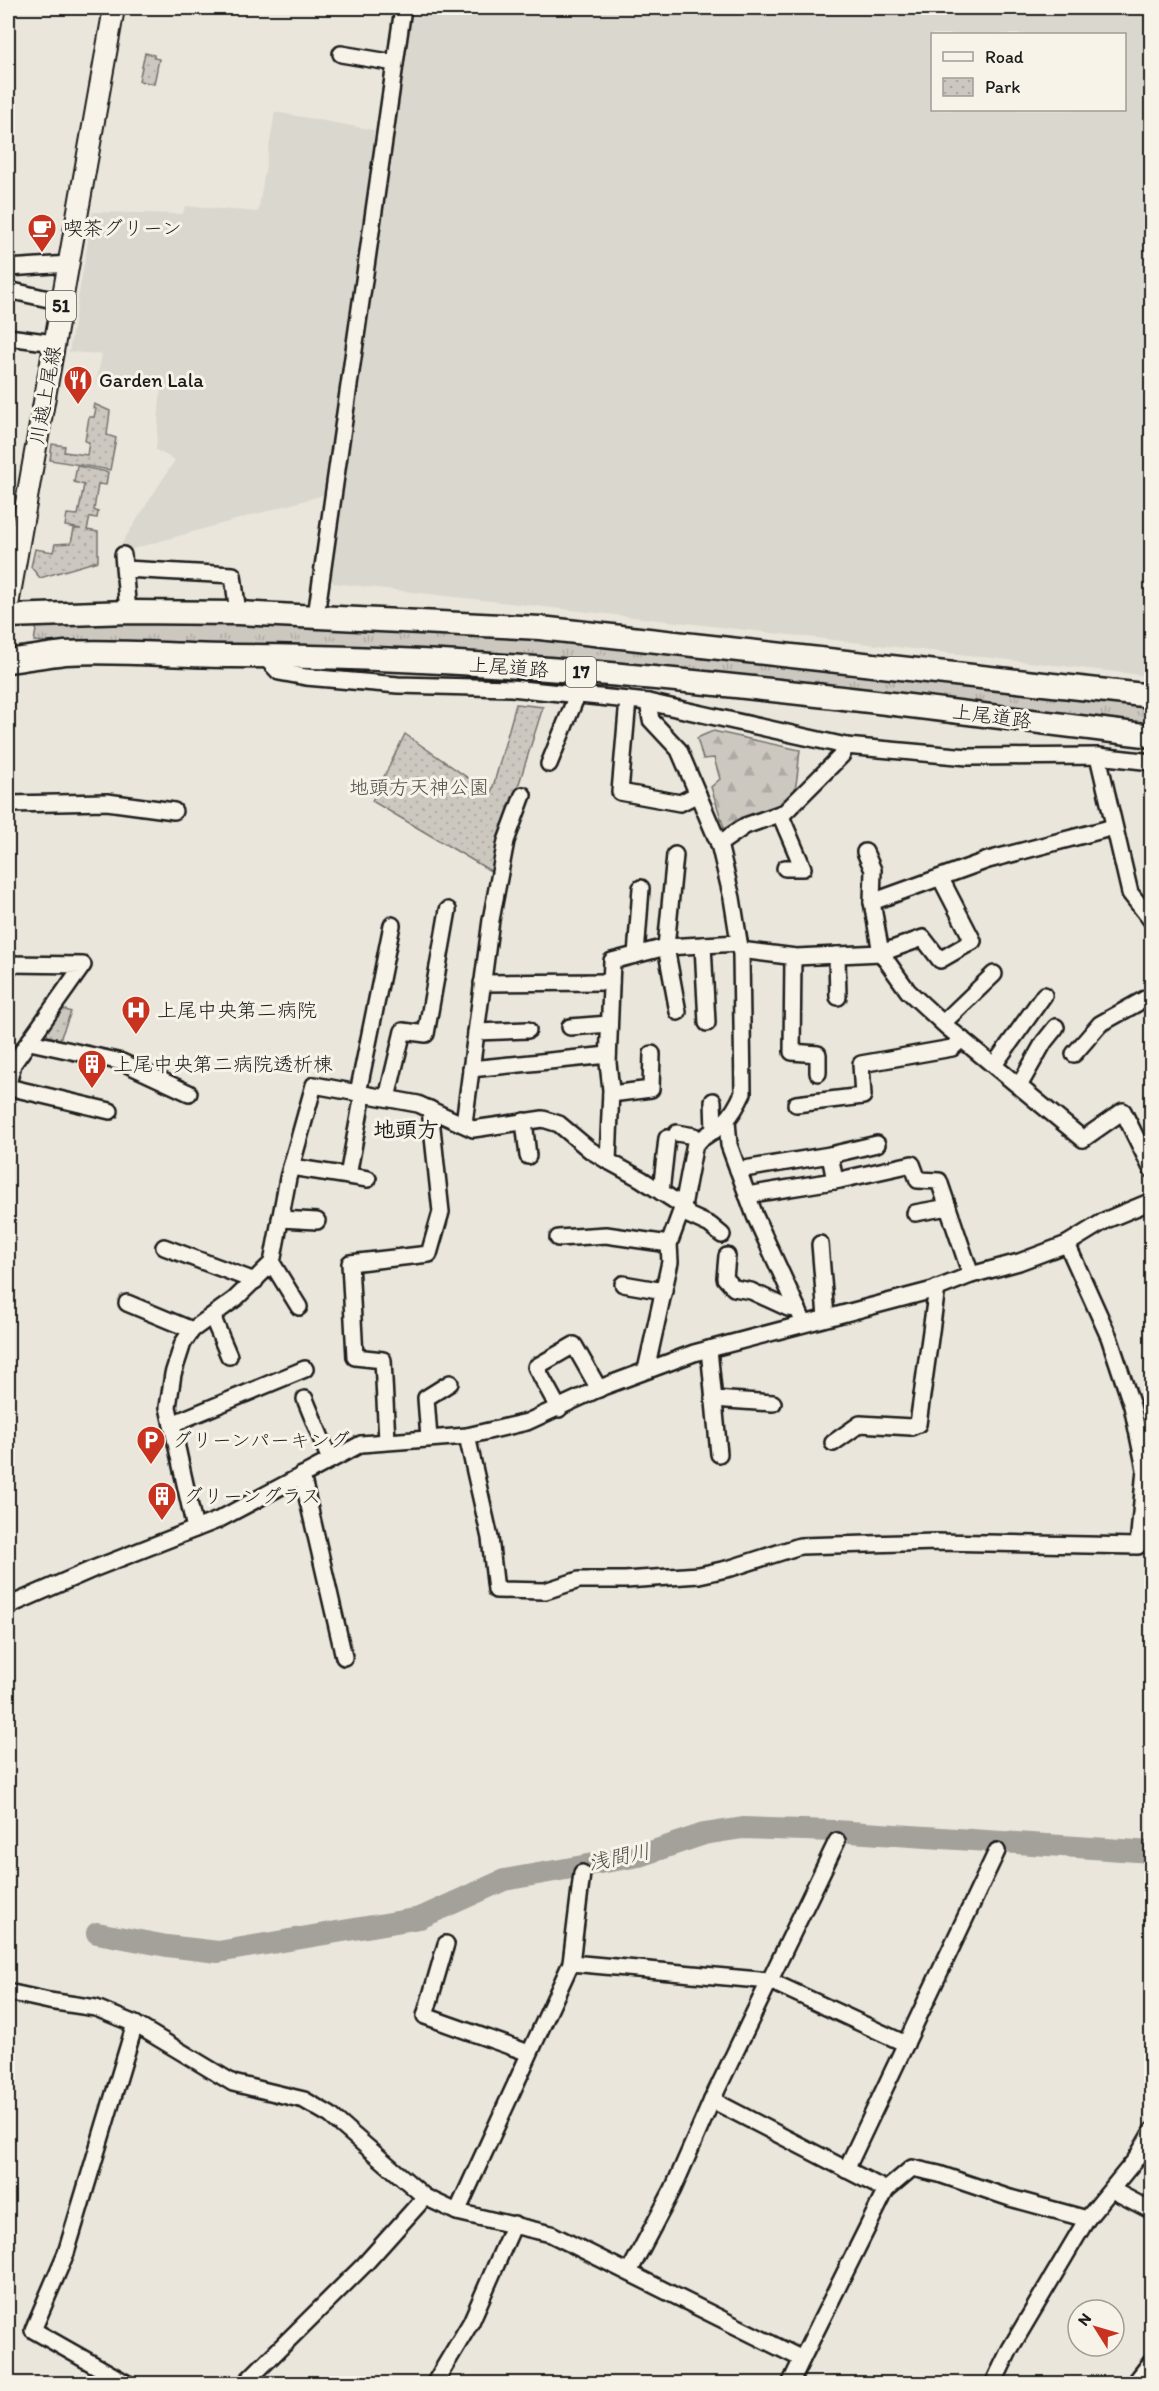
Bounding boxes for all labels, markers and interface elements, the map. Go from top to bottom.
legend [931,33,1126,111]
text: Road [985,46,1024,68]
text: Park [985,76,1020,98]
cafe icon: 喫茶グリーン [26,212,58,254]
place label: 喫茶グリーン [63,216,182,240]
road number: 51 [46,291,76,321]
street label: 川越上尾線 [24,344,66,446]
restaurant icon: Garden Lala [62,364,94,406]
place label: Garden Lala [99,368,204,392]
street label: 上尾道路 [468,652,550,682]
road number: 17 [566,657,596,687]
street label: 上尾道路 [951,699,1033,733]
park label: 地頭方天神公園 [349,775,489,799]
hospital icon: 上尾中央第二病院 [120,994,152,1036]
place label: 上尾中央第二病院 [157,998,317,1022]
building icon: 上尾中央第二病院透析棟 [76,1048,108,1090]
place label: 上尾中央第二病院透析棟 [113,1052,333,1076]
district label: 地頭方 [373,1116,439,1143]
parking icon: グリーンパーキング [135,1424,167,1466]
place label: グリーンパーキング [172,1428,350,1452]
building icon: グリーングラス [146,1480,178,1522]
place label: グリーングラス [183,1484,321,1508]
water label: 浅間川 [585,1838,652,1875]
north arrow [1066,2298,1126,2358]
text: N [1074,2309,1095,2329]

